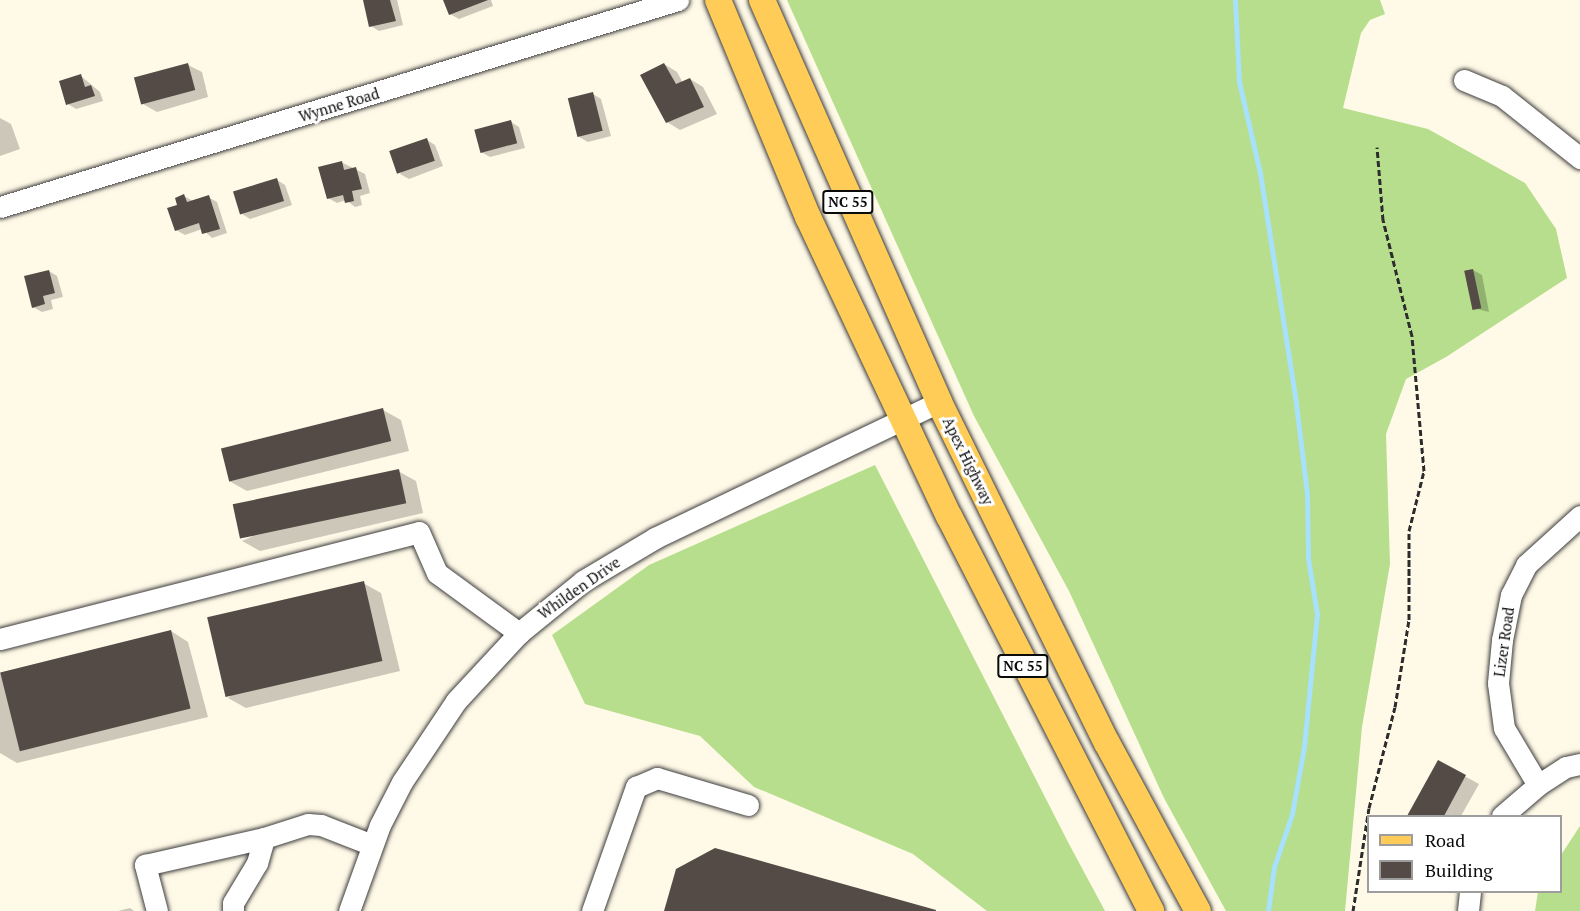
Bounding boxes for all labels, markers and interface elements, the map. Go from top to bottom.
street label: Wynne Road [297,84,381,126]
road number: NC 55 [821,191,875,213]
street label: Apex Highway [939,414,997,508]
street label: Whilden Drive [535,553,623,623]
street label: Lizer Road [1490,606,1518,678]
road number: NC 55 [996,655,1050,677]
legend [1367,815,1562,893]
text: Road [1425,828,1465,852]
text: Building [1425,858,1493,882]

